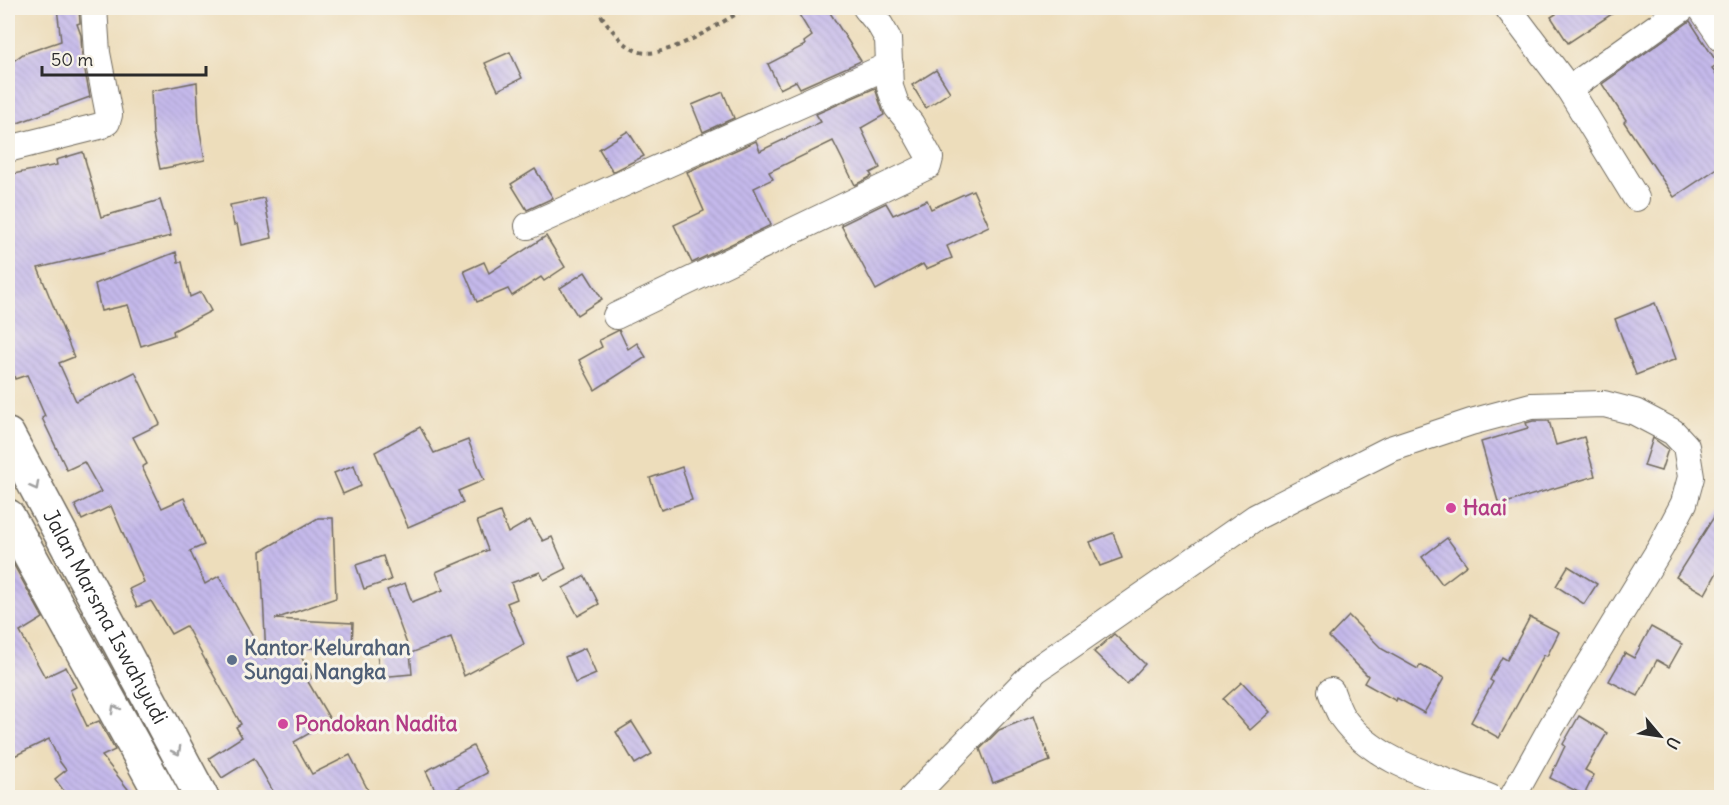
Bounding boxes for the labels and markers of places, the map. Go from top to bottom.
place label: Haai [1463,494,1507,521]
marker: Haai [1444,501,1458,515]
place label: Kantor Kelurahan Sungai Nangka [244,634,411,685]
marker: Kantor Kelurahan Sungai Nangka [225,653,239,667]
place label: Pondokan Nadita [295,710,457,737]
marker: Pondokan Nadita [276,717,290,731]

